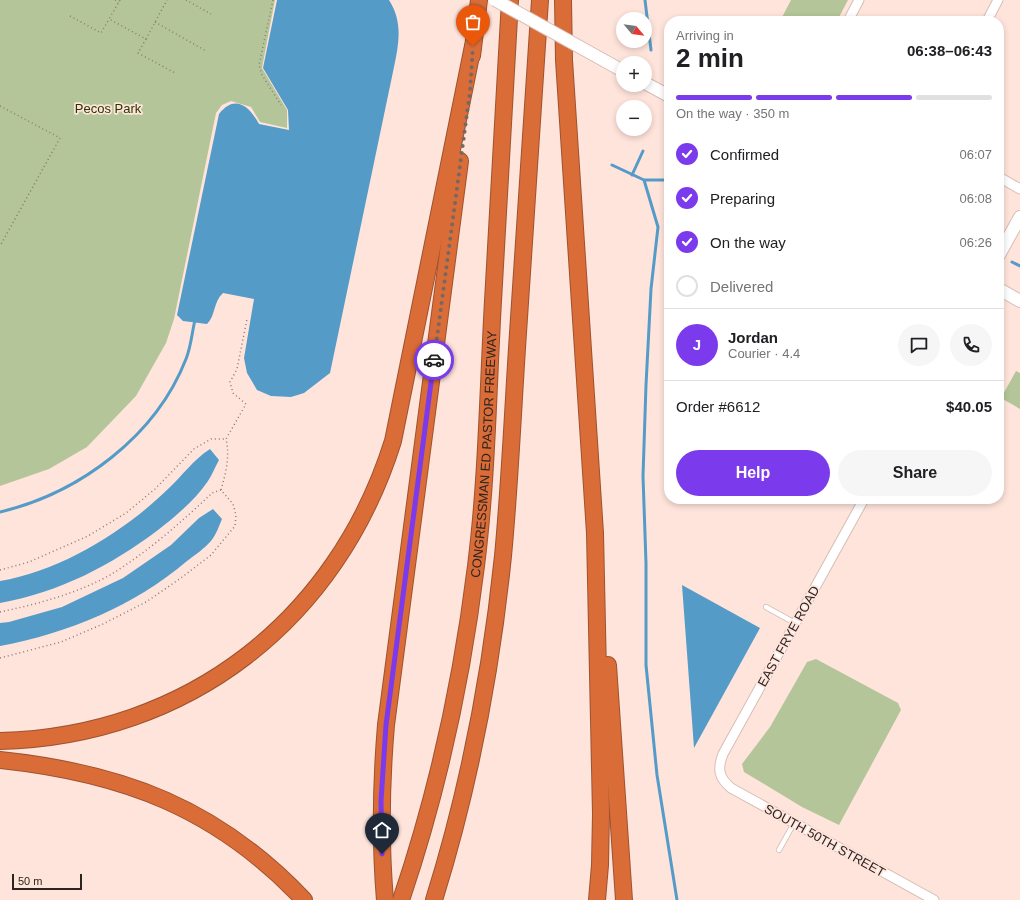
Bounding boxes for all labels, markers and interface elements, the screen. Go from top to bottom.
pin [456,5,490,46]
icon: bag [462,11,484,33]
north arrow [616,12,652,48]
map controls [616,12,652,136]
text: Arriving in [676,28,734,43]
text: 06:38–06:43 [907,42,992,59]
text: 2 min [676,43,744,73]
button: + [616,56,652,92]
button: − [616,100,652,136]
park label: Pecos Park [75,101,142,116]
text: On the way · 350 m [676,106,789,121]
icon: check [676,143,698,165]
text: Confirmed [710,146,779,163]
text: 06:07 [959,147,992,162]
icon: check [676,187,698,209]
text: Preparing [710,190,775,207]
text: 06:08 [959,191,992,206]
icon: check [676,231,698,253]
text: On the way [710,234,786,251]
text: 06:26 [959,235,992,250]
text: Delivered [710,278,773,295]
button: chat [898,324,940,366]
button: phone [950,324,992,366]
text: Jordan [728,329,778,346]
street label: CONGRESSMAN ED PASTOR FREEWAY [468,330,499,579]
text: J [693,336,701,353]
courier [414,340,454,380]
text: Courier · 4.4 [728,346,800,361]
icon: car [423,349,445,371]
text: Order #6612 [676,398,760,415]
text: $40.05 [946,398,992,415]
button: Help [676,450,830,496]
button: Share [838,450,992,496]
street label: EAST FRYE ROAD [755,583,822,689]
street label: SOUTH 50TH STREET [762,801,888,880]
pin [365,813,399,854]
icon: home [371,819,393,841]
scale bar [12,872,82,891]
text: 50 m [18,875,42,887]

